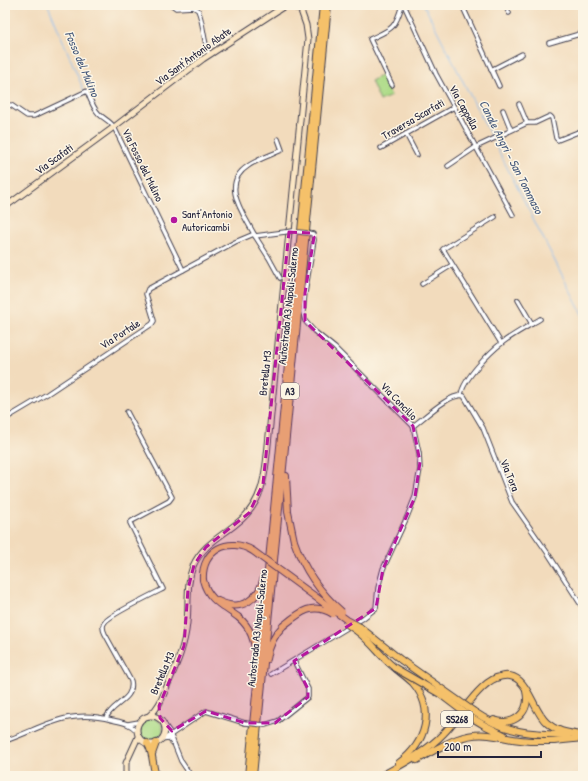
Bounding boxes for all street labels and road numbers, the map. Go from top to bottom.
street label: Via Sant'Antonio Abate [152,23,234,88]
street label: Via Cappella [446,82,482,132]
street label: Traversa Scarfati [379,95,447,143]
street label: Via Fosso del Mulino [119,126,167,204]
street label: Via Scafati [32,141,76,177]
street label: Autostrada A3 Napoli-Salerno [275,246,301,365]
street label: Via Portale [97,316,143,352]
street label: Bretella M3 [256,350,274,396]
street label: Via Concilio [377,379,421,423]
road number: A3 [281,383,299,399]
street label: Via Tora [497,457,523,494]
street label: Autostrada A3 Napoli-Salerno [244,568,270,687]
street label: Bretella M3 [147,649,177,697]
road number: SS268 [441,711,473,727]

